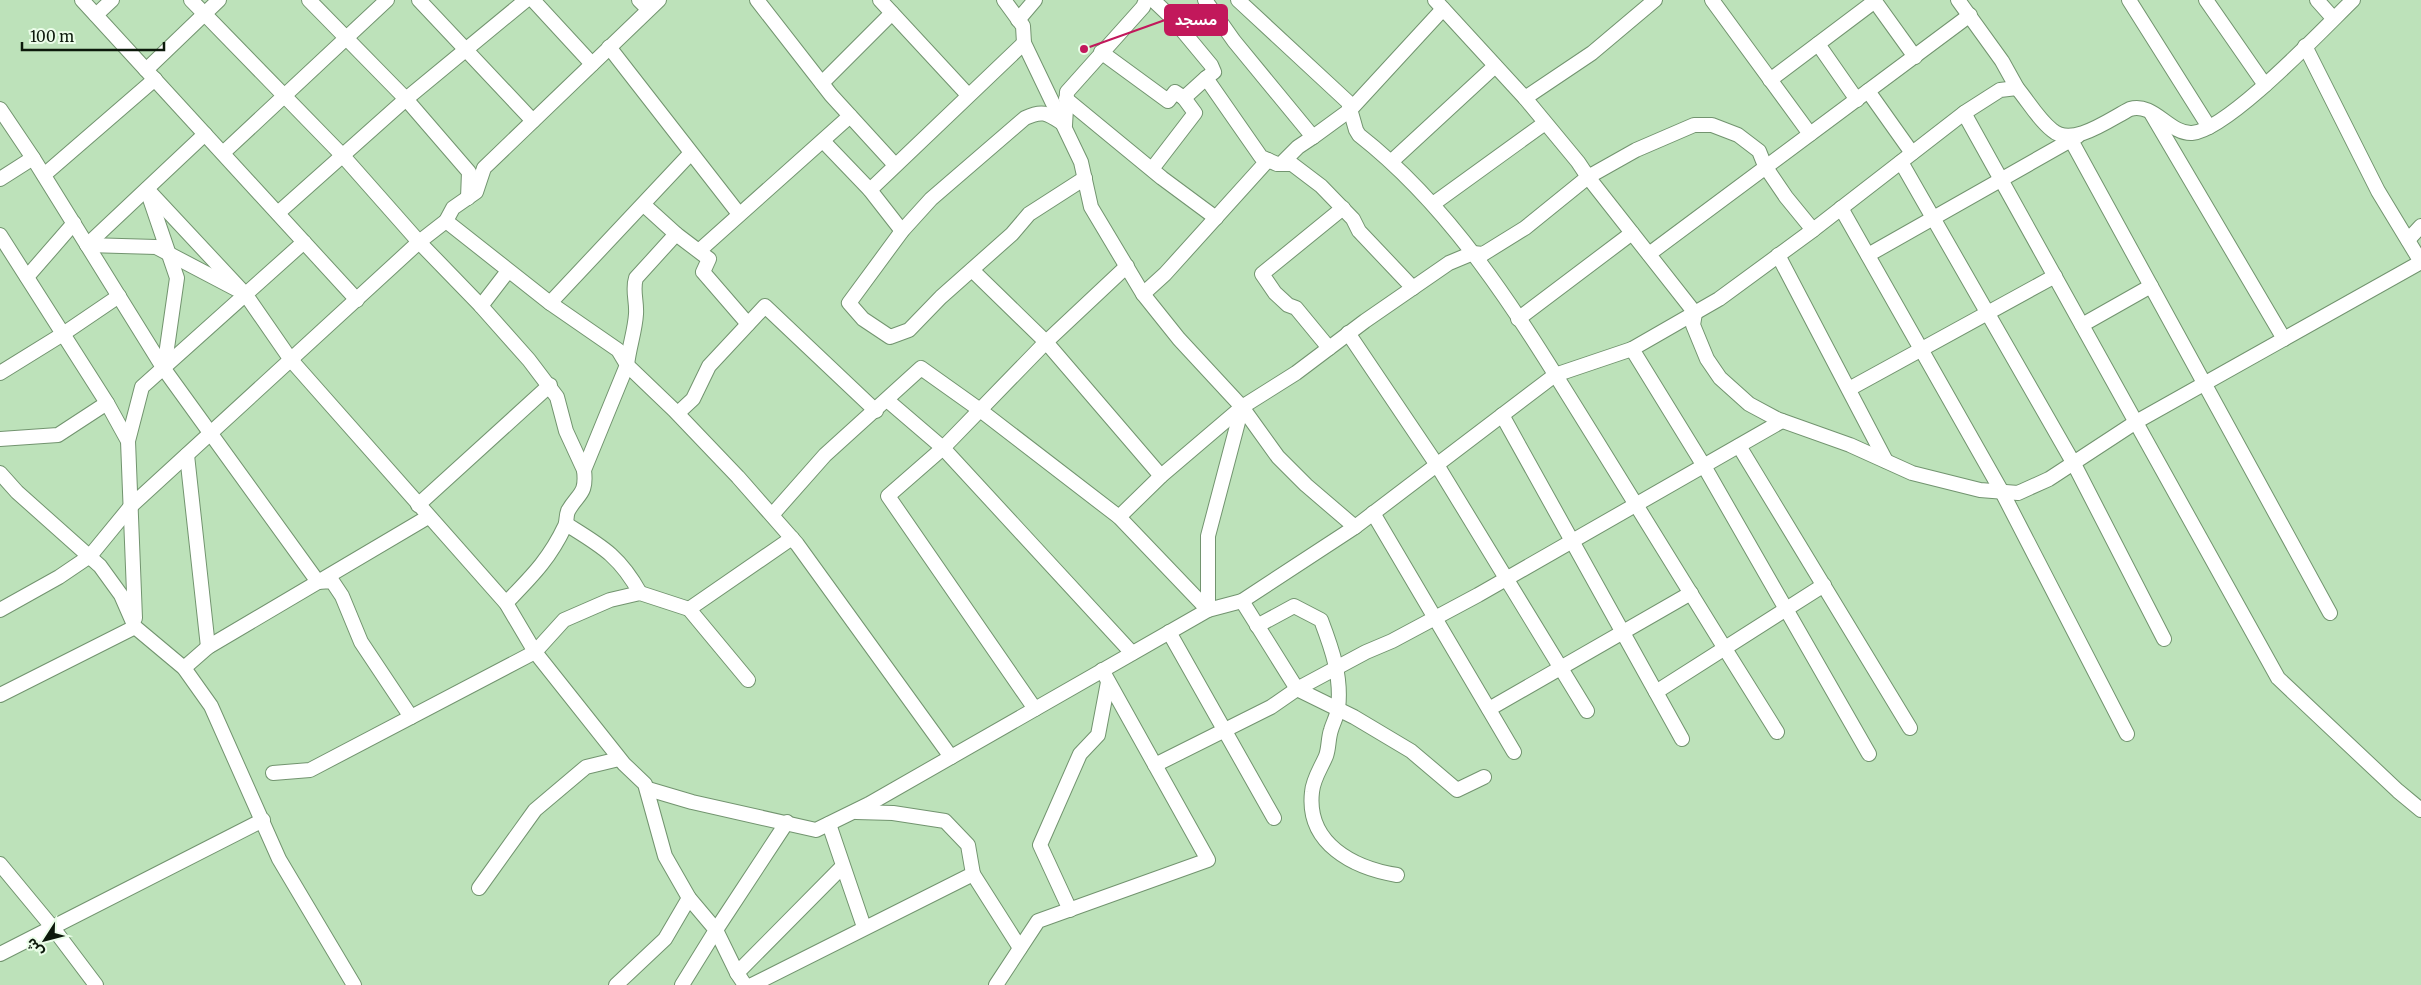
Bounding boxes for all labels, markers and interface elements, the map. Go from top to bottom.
callout: مسجد [1165,5,1227,35]
text: مسجد [1175,10,1217,29]
scale bar [22,20,165,52]
text: 100 m [30,27,74,46]
north arrow [20,915,70,965]
text: ش [22,935,47,961]

